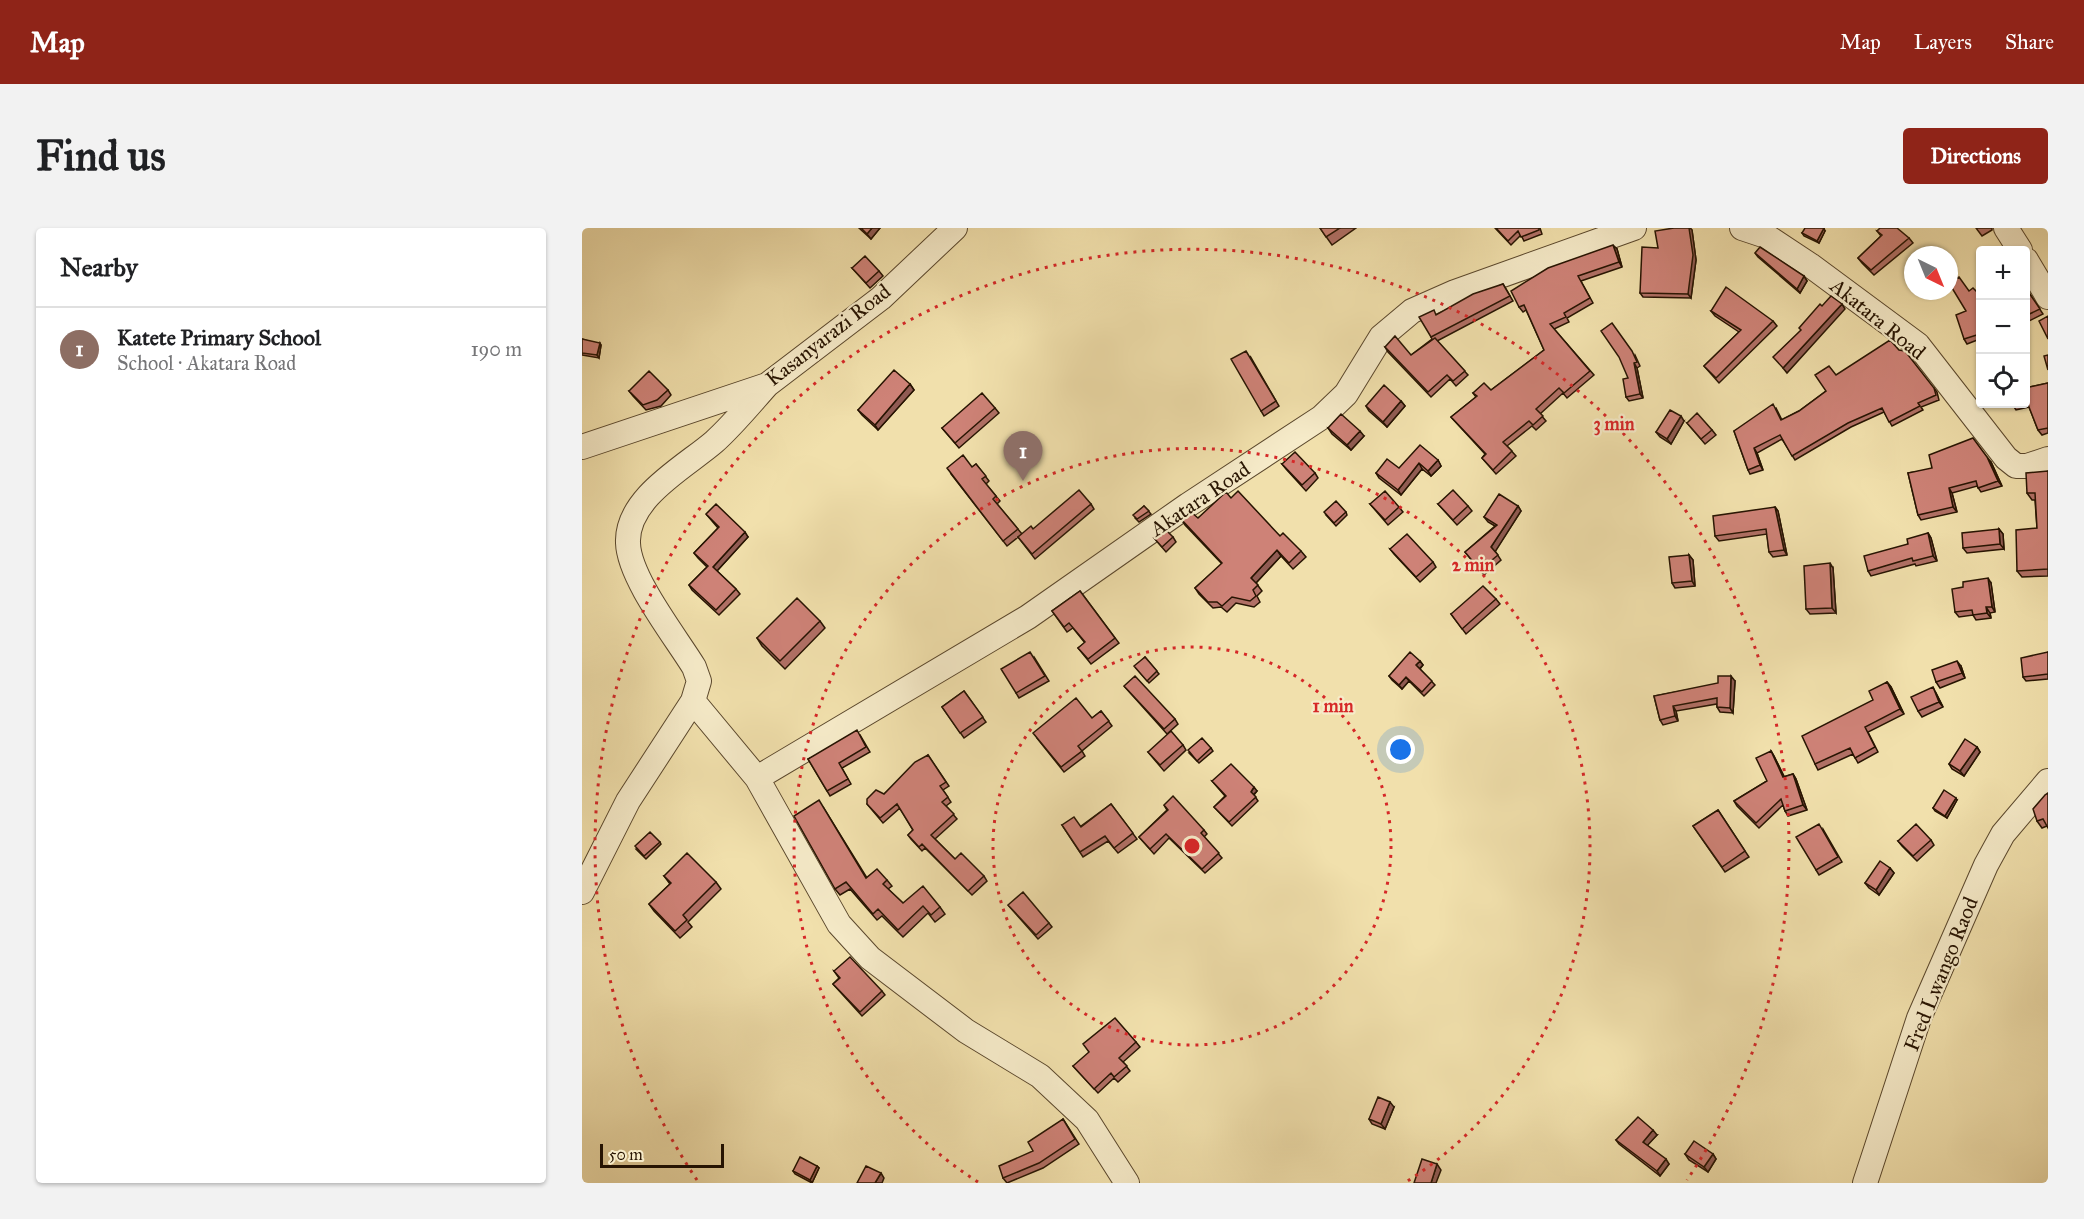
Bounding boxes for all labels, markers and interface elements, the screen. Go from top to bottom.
text: Map [30,25,85,60]
text: Map [1840,29,1881,55]
text: Layers [1914,29,1972,55]
text: Share [2005,29,2054,55]
button: Directions [1903,128,2048,184]
text: Find us [36,130,166,182]
north arrow [1904,246,1958,300]
map controls [1976,246,2030,408]
button: + [1976,246,2030,300]
text: Nearby [60,251,138,283]
street label: Akatara Road [1824,272,1931,366]
street label: Kasanyarazi Road [760,278,896,392]
button: − [1976,300,2030,354]
text: Katete Primary School [117,324,321,351]
text: 1 [76,337,83,361]
text: 190 m [471,337,522,361]
text: School · Akatara Road [117,351,296,375]
button: locate [1976,354,2030,408]
text: 3 min [1594,413,1635,436]
pin: 1 [1004,432,1042,481]
street label: Akatara Road [1144,456,1255,543]
text: 2 min [1452,554,1495,576]
text: 1 min [1313,695,1354,717]
your location [1386,735,1415,764]
centre of rings [1182,836,1202,856]
street label: Fred Lwango Raod [1898,893,1984,1055]
scale bar [600,1141,724,1168]
text: 50 m [609,1145,643,1164]

